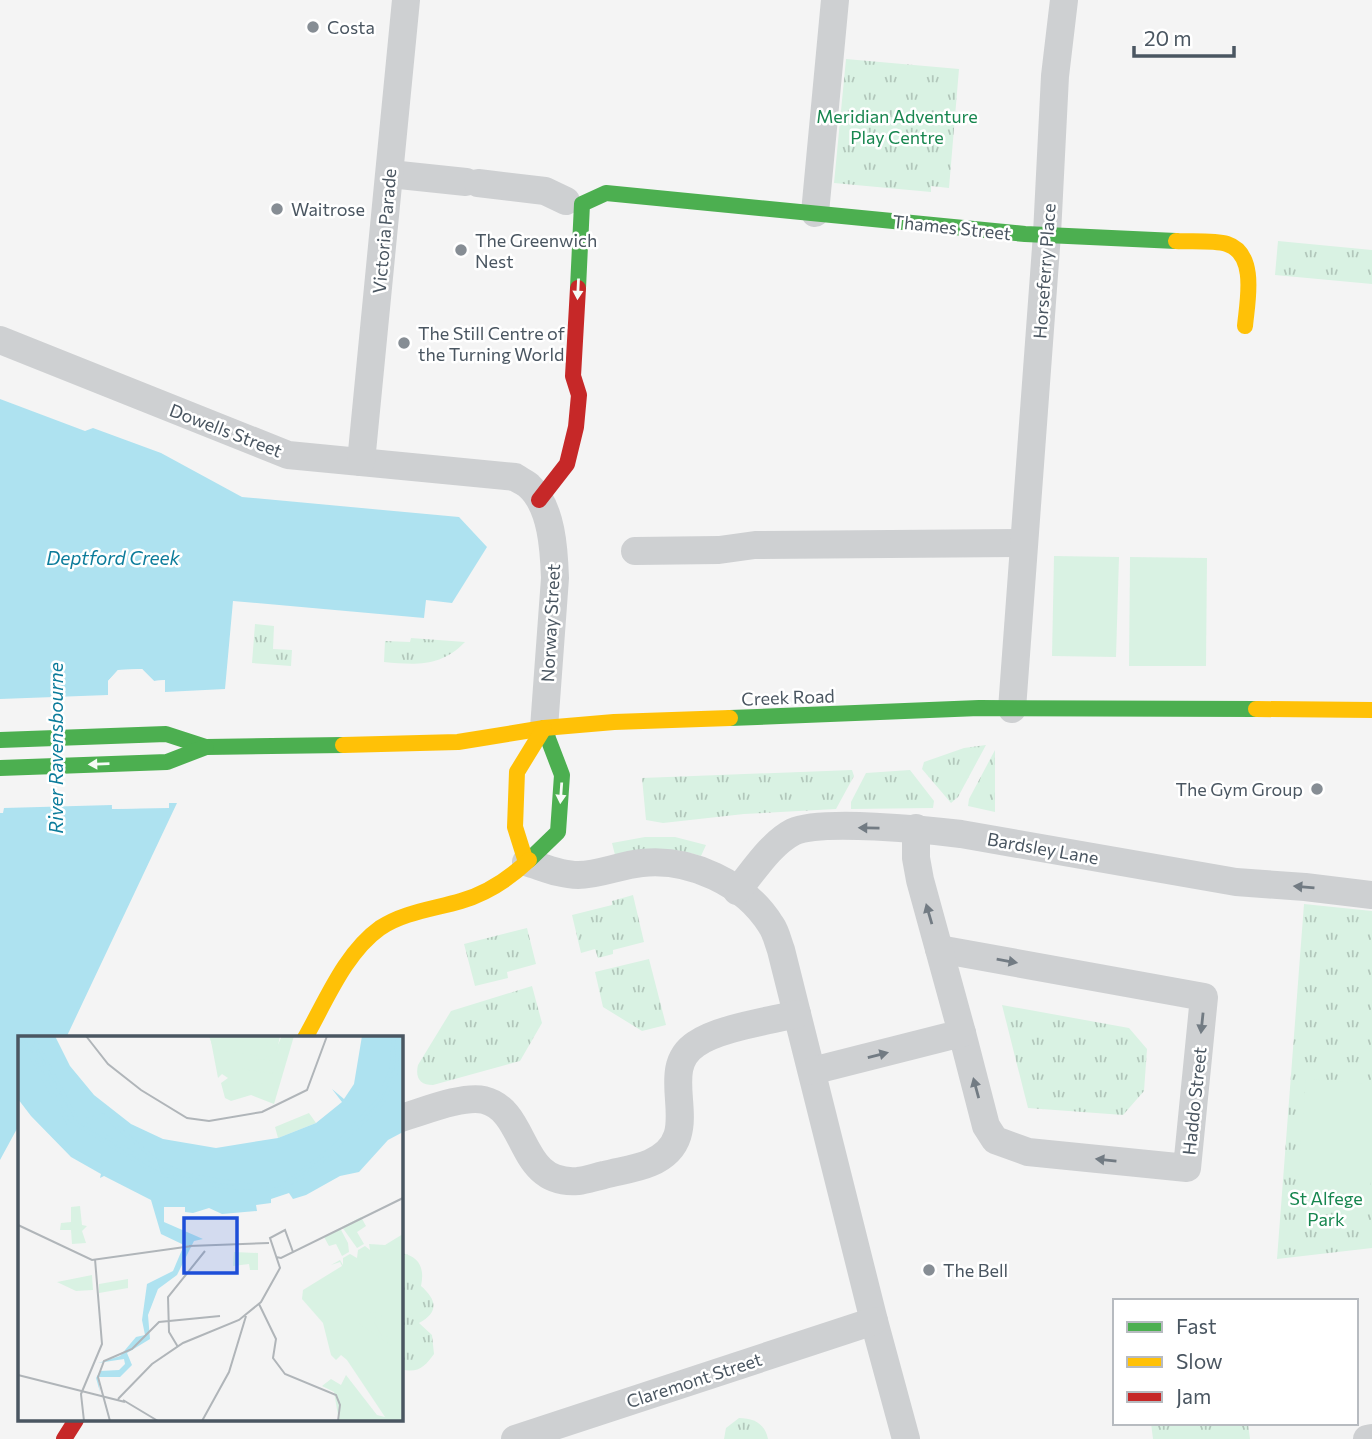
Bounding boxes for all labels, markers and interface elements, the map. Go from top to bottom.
scale bar [1134,14,1234,58]
place label: Costa [327,16,375,38]
marker: Costa [305,19,321,35]
text: 20 m [1144,25,1192,50]
park label: Meridian Adventure Play Centre [816,105,978,148]
street label: Victoria Parade [368,167,400,295]
place label: Waitrose [291,198,365,220]
marker: Waitrose [269,201,285,217]
street label: Horseferry Place [1028,203,1060,339]
street label: Thames Street [892,210,1012,244]
place label: The Greenwich Nest [475,229,597,272]
marker: The Greenwich Nest [453,242,469,258]
one-way arrow [572,279,583,301]
place label: The Still Centre of the Turning World [418,322,566,365]
marker: The Still Centre of the Turning World [396,335,412,351]
street label: Dowells Street [167,398,285,462]
water label: Deptford Creek [46,546,181,569]
street label: Norway Street [536,563,564,683]
water label: River Ravensbourne [44,662,67,834]
street label: Creek Road [741,684,835,710]
one-way arrow [88,759,110,770]
place label: The Gym Group [1175,778,1303,800]
marker: The Gym Group [1309,781,1325,797]
one-way arrow [555,782,566,804]
one-way arrow [857,822,879,833]
street label: Bardsley Lane [986,827,1100,869]
one-way arrow [1293,881,1315,892]
one-way arrow [924,903,934,924]
one-way arrow [996,956,1018,967]
one-way arrow [1196,1012,1207,1034]
inset map [18,1036,402,1422]
street label: Haddo Street [1177,1046,1211,1156]
one-way arrow [867,1049,889,1060]
one-way arrow [970,1077,981,1099]
one-way arrow [1095,1154,1117,1165]
park label: St Alfege Park [1289,1187,1363,1230]
place label: The Bell [943,1259,1008,1281]
marker: The Bell [921,1262,937,1278]
legend [1113,1299,1358,1425]
text: Fast [1176,1313,1217,1338]
street label: Claremont Street [623,1348,765,1412]
text: Slow [1176,1348,1223,1373]
text: Jam [1176,1383,1211,1408]

